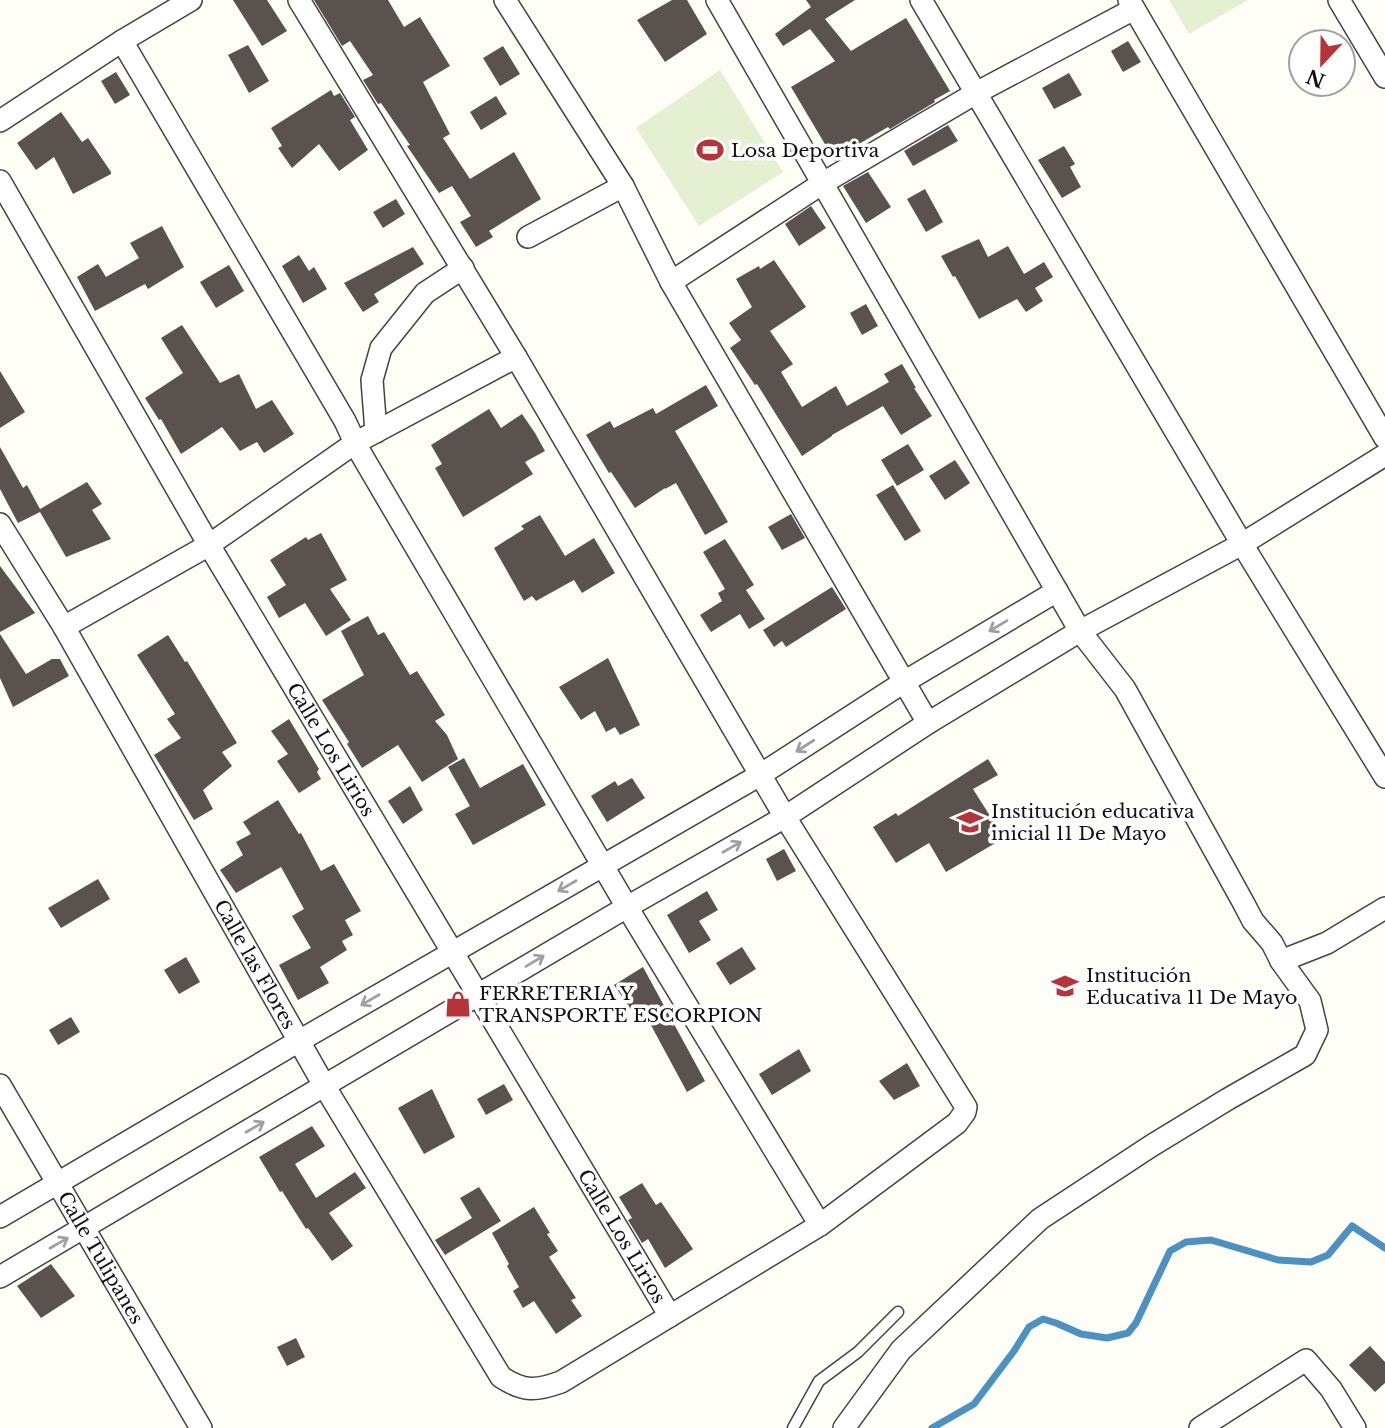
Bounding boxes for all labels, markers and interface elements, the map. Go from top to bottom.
north arrow [1287,28,1357,98]
text: N [1303,64,1328,92]
sports icon: Losa Deportiva [695,135,725,165]
place label: Losa Deportiva [731,139,880,162]
one-way arrow [989,619,1009,633]
street label: Calle Los Lirios [282,679,380,821]
one-way arrow [796,739,815,753]
place label: Institución educativa inicial 11 De Mayo [991,800,1195,845]
school or university icon: Institución educativa inicial 11 De Mayo [955,807,985,837]
one-way arrow [722,840,742,854]
one-way arrow [557,879,577,893]
street label: Calle las Flores [209,896,301,1033]
one-way arrow [525,954,545,968]
place label: Institución Educativa 11 De Mayo [1086,964,1297,1009]
school or university icon: Institución Educativa 11 De Mayo [1050,971,1080,1001]
place label: FERRETERIA Y TRANSPORTE ESCORPION [479,982,763,1027]
shop icon: FERRETERIA Y TRANSPORTE ESCORPION [443,989,473,1019]
one-way arrow [360,993,380,1007]
one-way arrow [245,1120,265,1134]
street label: Calle Los Lirios [573,1165,671,1307]
street label: Calle Tulipanes [53,1187,148,1328]
one-way arrow [49,1235,69,1249]

